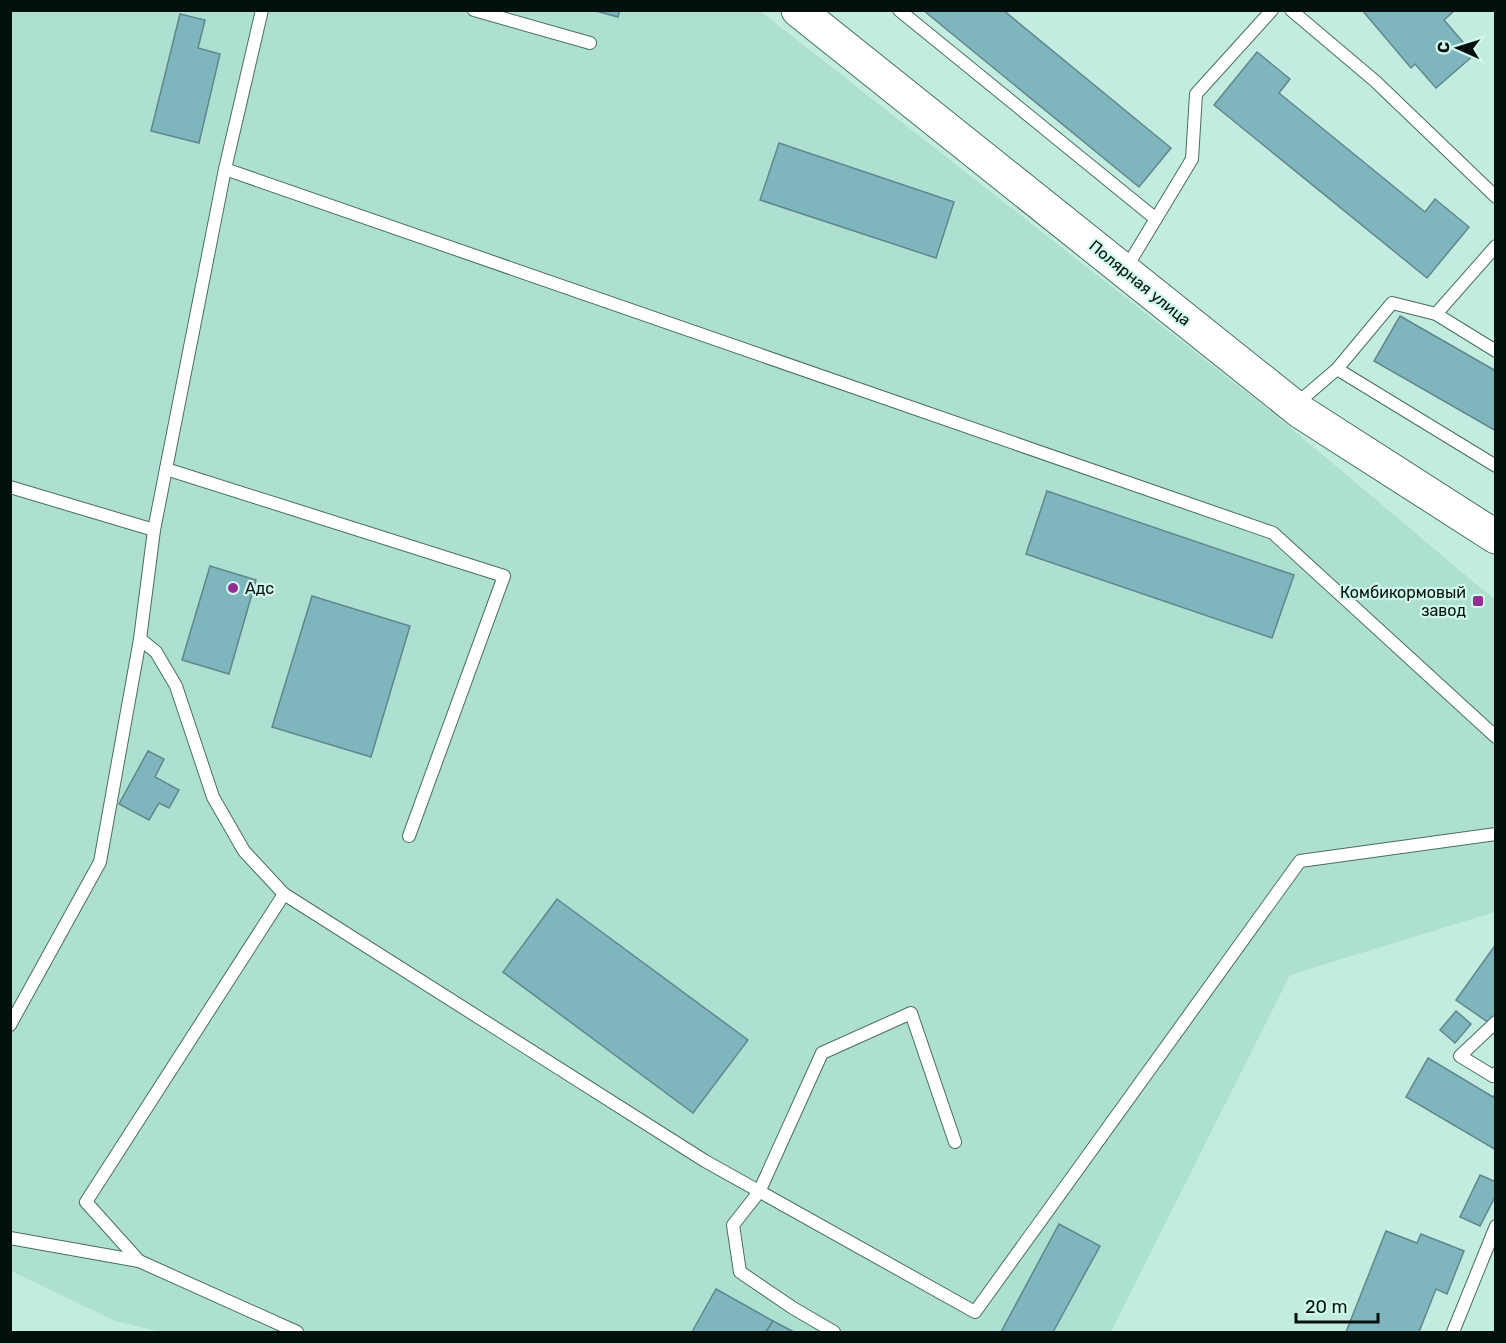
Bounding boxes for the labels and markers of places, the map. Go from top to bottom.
place label: Адс [245,579,274,598]
marker: Адс [226,581,240,595]
place label: Комбикормовый завод [1340,583,1466,620]
marker: Комбикормовый завод [1471,594,1485,608]

